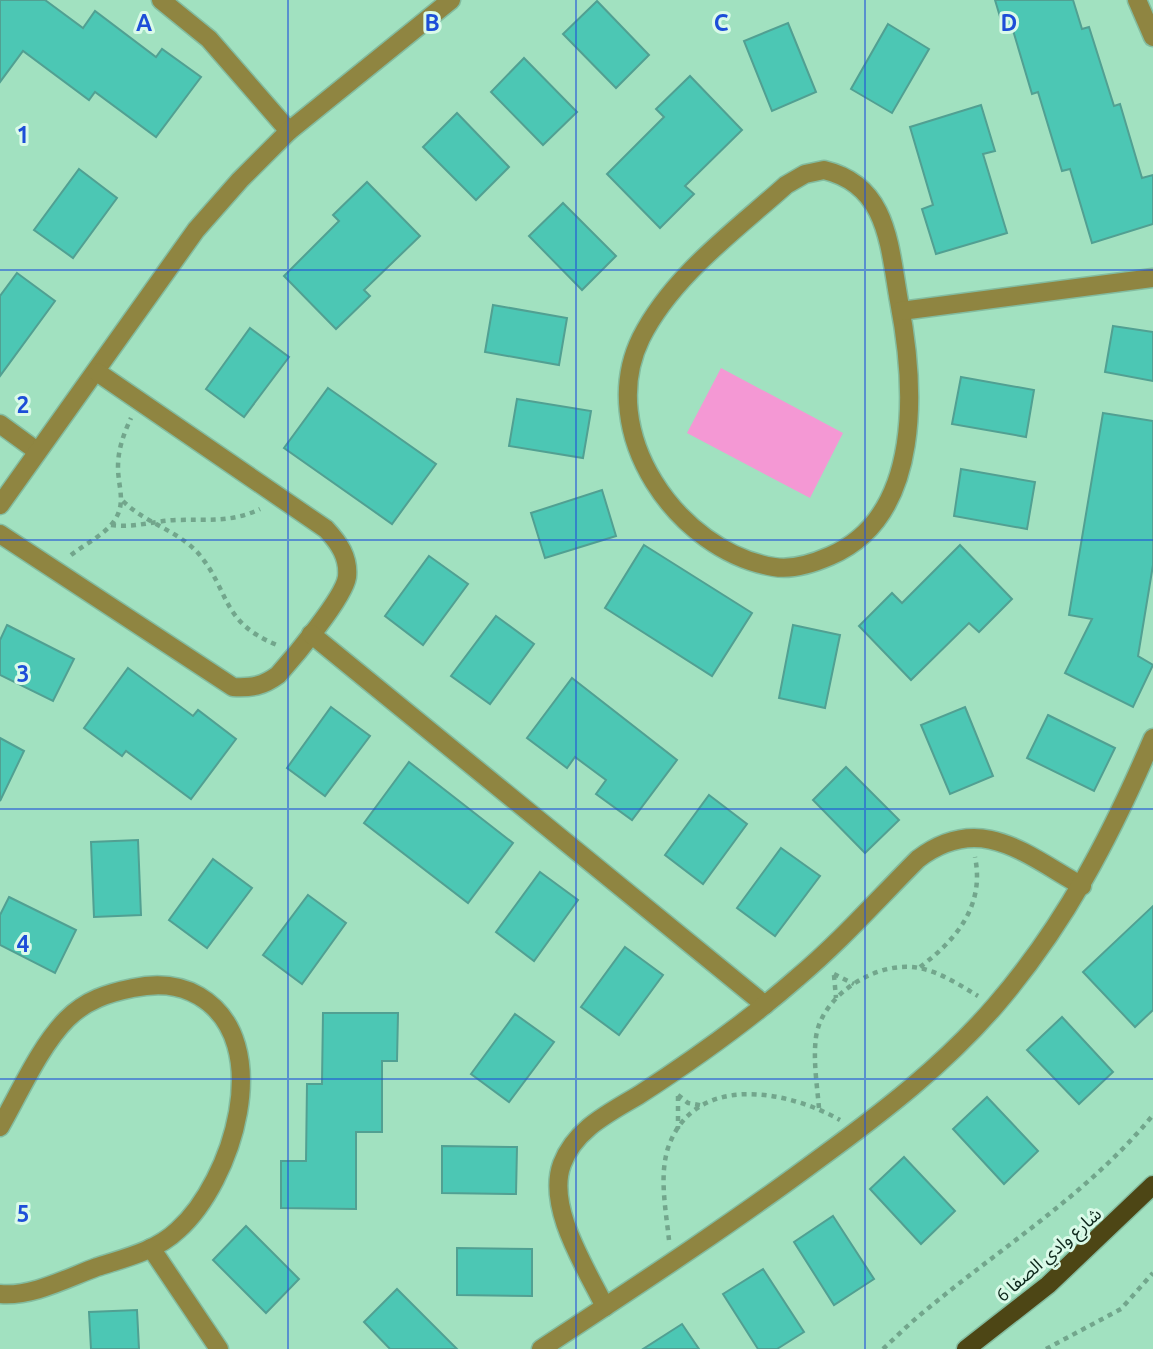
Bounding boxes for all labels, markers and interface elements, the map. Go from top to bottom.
text: A [136,10,152,35]
text: B [424,10,440,35]
text: C [714,10,729,35]
text: D [1001,10,1017,35]
text: 1 [17,122,29,147]
text: 2 [17,392,29,417]
text: 3 [17,661,29,686]
text: 4 [17,931,30,956]
text: 5 [17,1201,29,1226]
street label: شارع وادي الصفا 6 [991,1203,1108,1309]

